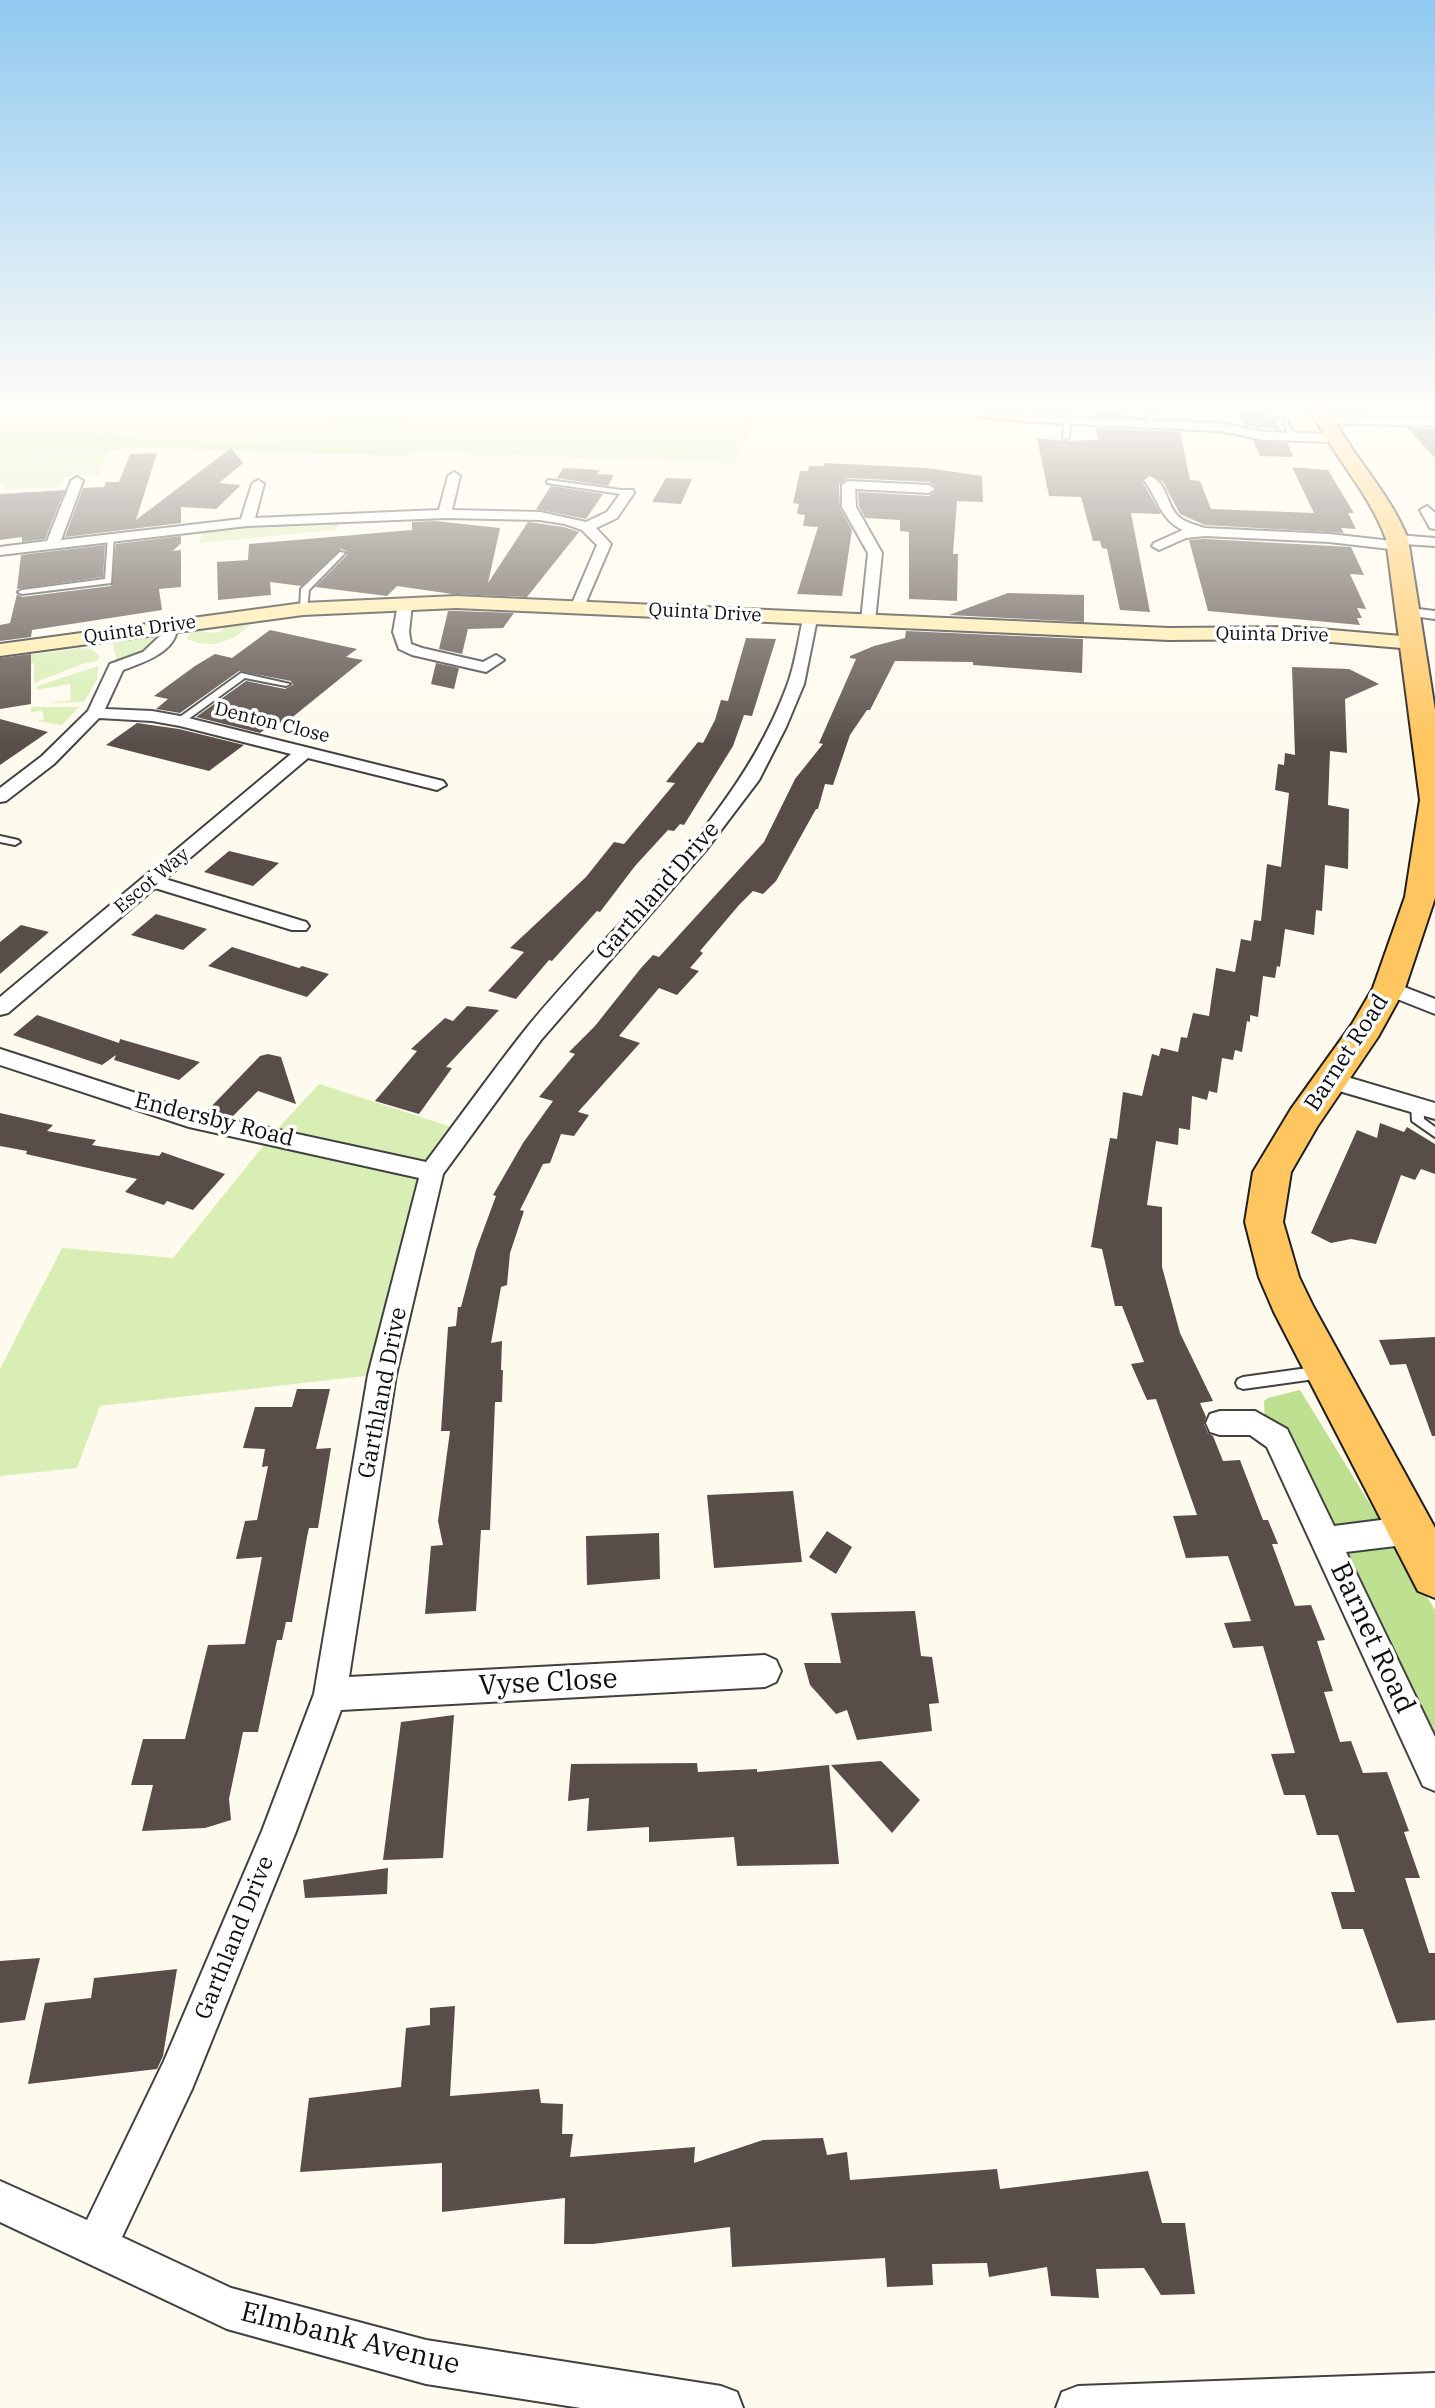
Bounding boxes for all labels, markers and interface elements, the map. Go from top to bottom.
street label: Quinta Drive [648,599,762,627]
street label: Quinta Drive [82,611,198,649]
street label: Quinta Drive [1215,623,1329,647]
street label: Denton Close [212,698,332,748]
street label: Garthland Drive [591,816,725,966]
street label: Escot Way [110,843,194,919]
street label: Barnet Road [1299,990,1395,1116]
street label: Endersby Road [131,1087,297,1153]
street label: Garthland Drive [353,1305,413,1481]
street label: Barnet Road [1322,1557,1422,1719]
street label: Vyse Close [478,1663,618,1703]
street label: Garthland Drive [190,1852,280,2024]
street label: Elmbank Avenue [237,2296,463,2382]

